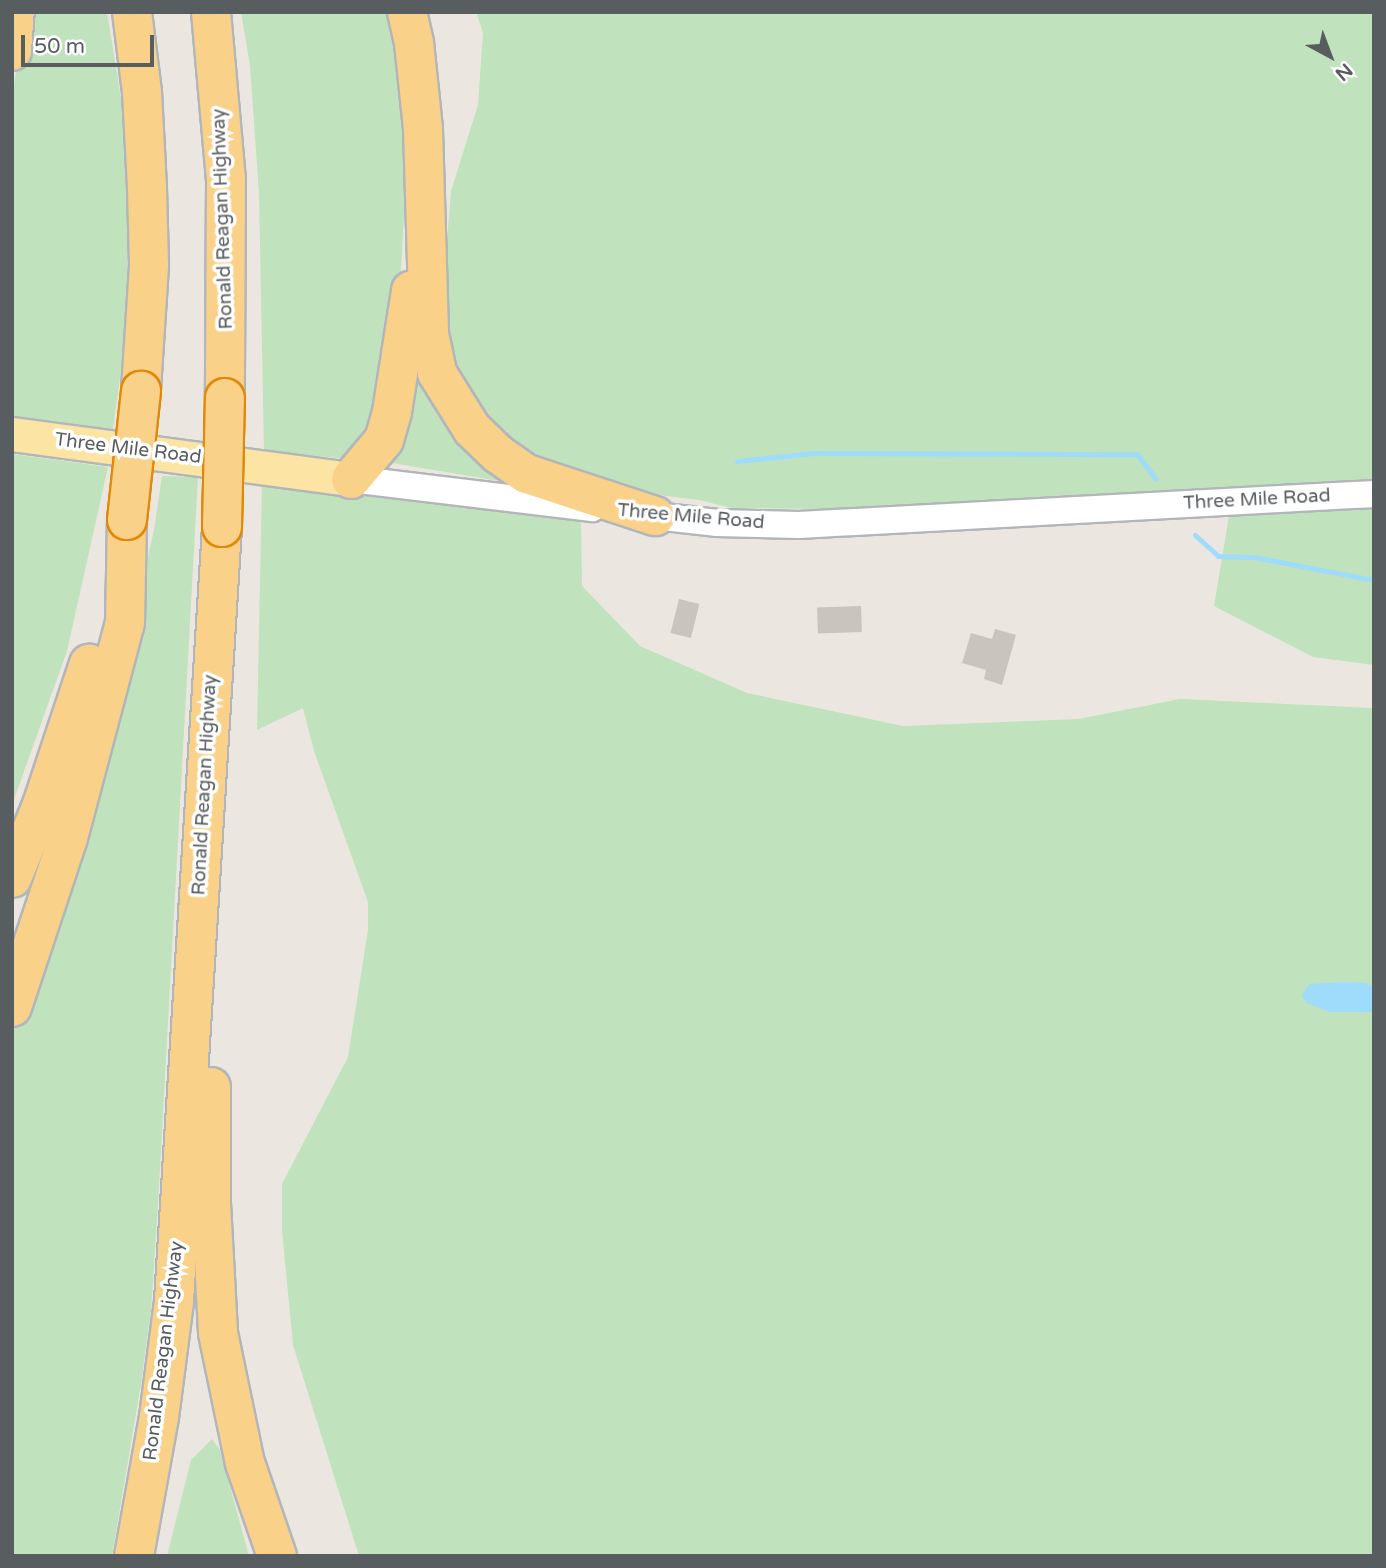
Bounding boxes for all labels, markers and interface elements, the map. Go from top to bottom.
scale bar [24,21,158,65]
north arrow [1295,21,1365,91]
text: 50 m [34,34,85,59]
text: N [1331,59,1357,85]
street label: Ronald Reagan Highway [208,108,238,330]
street label: Three Mile Road [53,429,203,469]
street label: Three Mile Road [1183,485,1331,515]
street label: Three Mile Road [617,499,765,535]
street label: Ronald Reagan Highway [188,674,222,896]
street label: Ronald Reagan Highway [139,1240,189,1462]

